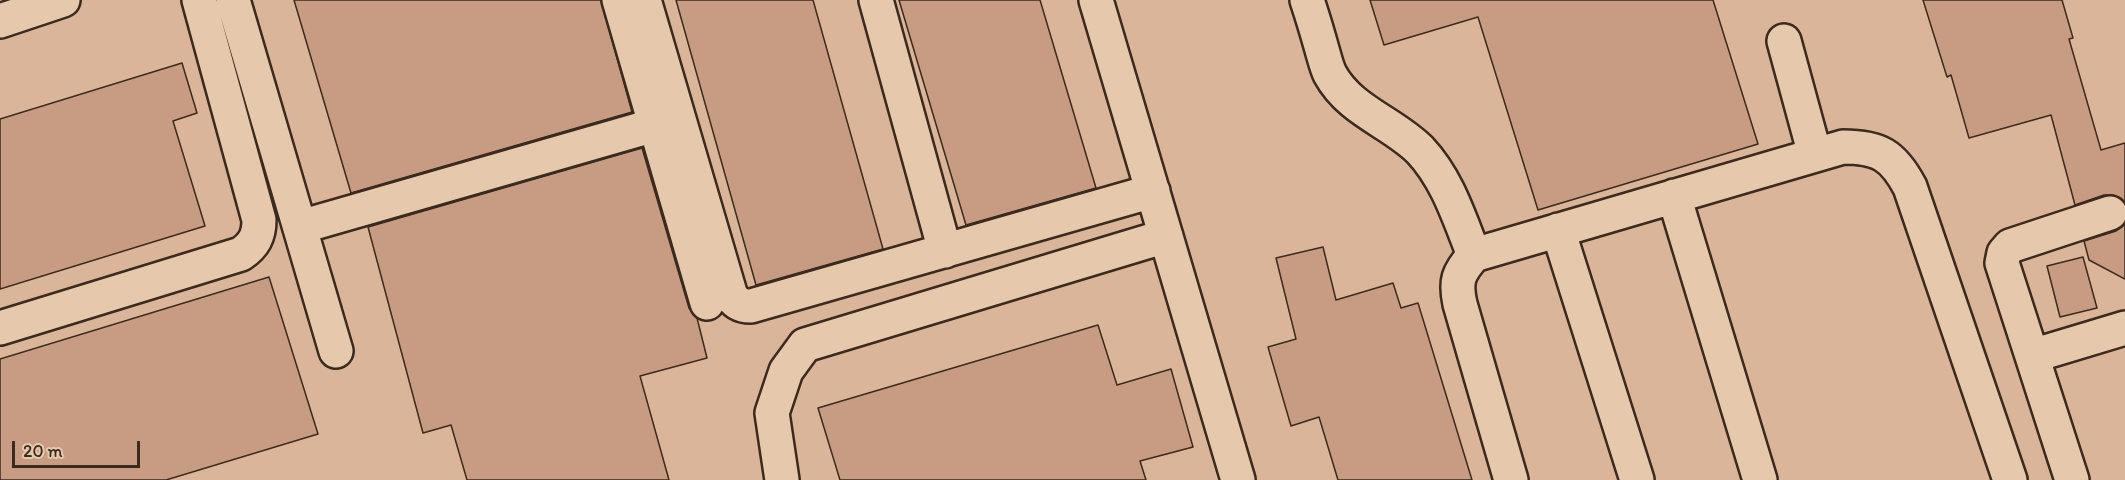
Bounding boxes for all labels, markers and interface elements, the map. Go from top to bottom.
scale bar [15,429,142,467]
text: 20 m [23,440,63,462]

